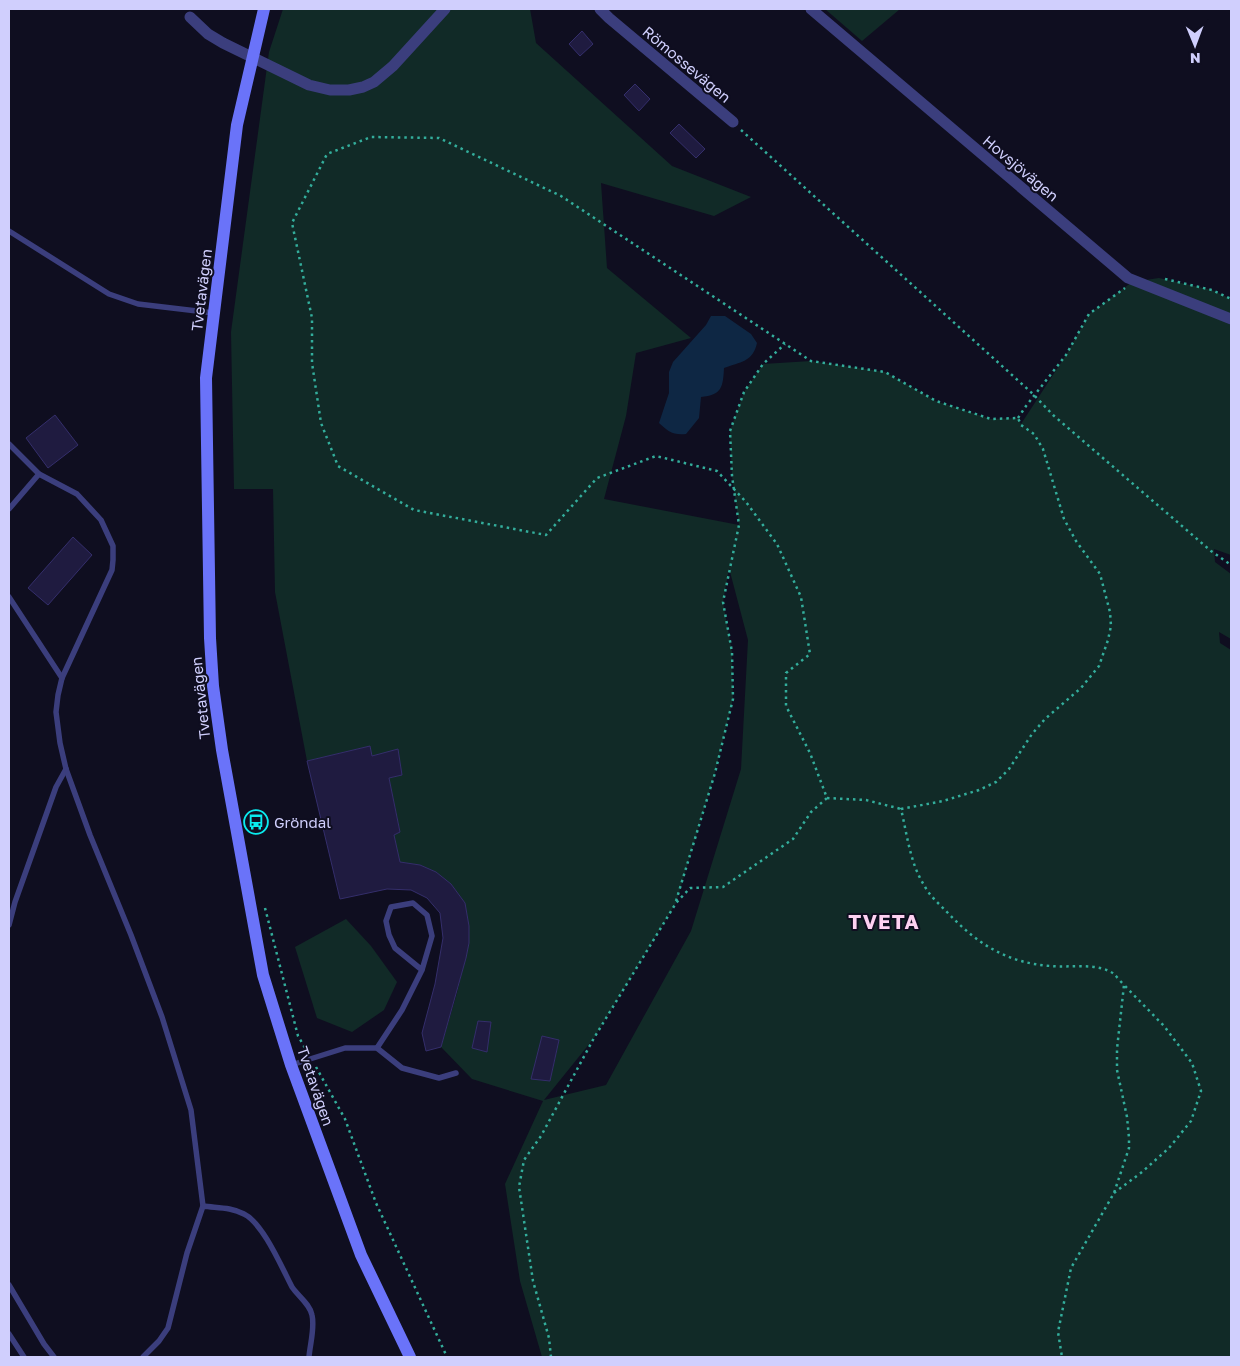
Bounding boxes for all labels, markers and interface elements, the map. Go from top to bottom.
north arrow [1170,20,1220,70]
street label: Römossevägen [639,22,735,106]
text: N [1190,50,1201,67]
street label: Hovsjövägen [980,131,1062,205]
street label: Tvetavägen [187,248,215,332]
street label: Tvetavägen [187,656,213,740]
bus stop icon: Gröndal [243,809,269,835]
place label: Gröndal [274,813,331,831]
district label: TVETA [848,909,920,933]
street label: Tvetavägen [294,1044,338,1128]

